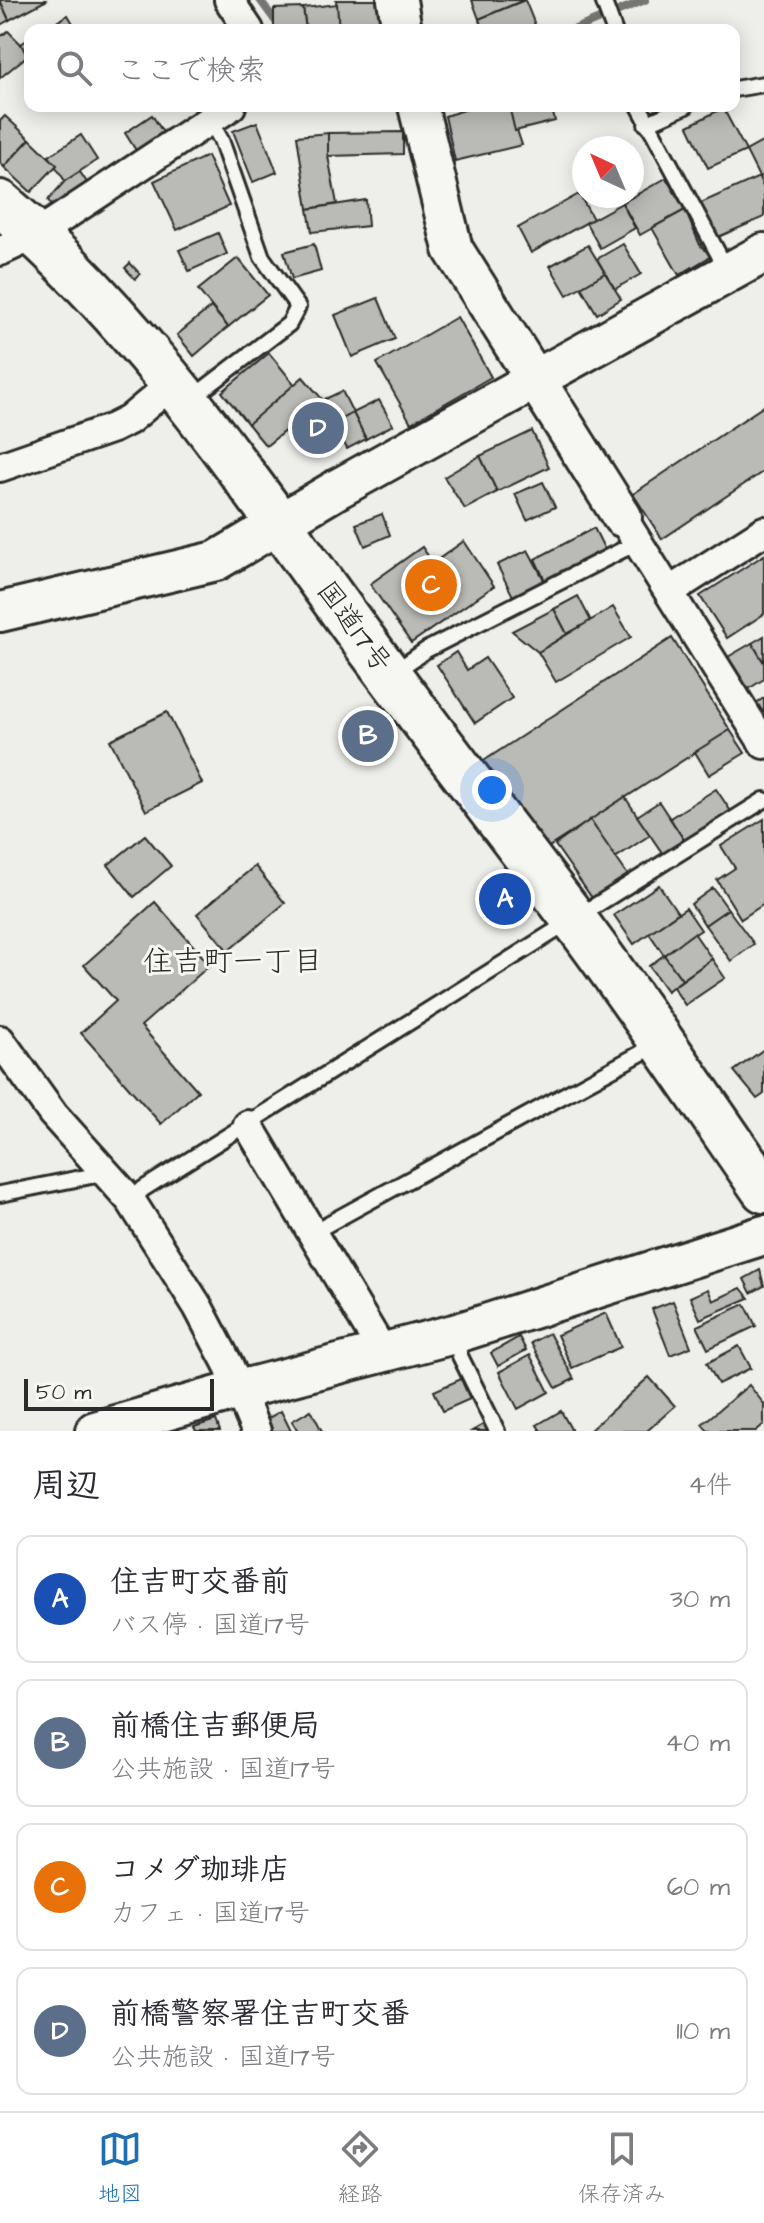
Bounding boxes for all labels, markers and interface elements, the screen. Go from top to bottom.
search box [24,24,740,112]
icon: search [52,46,96,90]
text: ここで検索 [116,50,266,92]
north arrow [572,136,644,208]
pin: D [292,398,344,458]
pin: C [405,555,457,615]
street label: 国道17号 [307,573,401,681]
pin: B [342,706,394,766]
your location [472,770,512,810]
pin: A [479,869,531,929]
district label: 住吉町一丁目 [143,941,323,983]
scale bar [24,1375,214,1411]
text: 50 m [36,1377,91,1408]
text: 周辺 [32,1462,100,1510]
text: 4件 [688,1467,732,1503]
text: 住吉町交番前 [110,1561,290,1603]
text: A [52,1581,68,1617]
text: 30 m [670,1581,730,1617]
text: バス停 · 国道17号 [110,1607,310,1643]
text: 前橋住吉郵便局 [110,1705,320,1747]
text: B [51,1725,69,1761]
text: 40 m [665,1725,730,1761]
text: 公共施設 · 国道17号 [110,1751,336,1787]
text: コメダ珈琲店 [110,1849,290,1891]
text: C [51,1869,69,1905]
text: 60 m [667,1869,730,1905]
text: カフェ · 国道17号 [110,1895,310,1931]
text: 前橋警察署住吉町交番 [110,1993,410,2035]
text: D [52,2013,68,2049]
text: 110 m [676,2013,730,2049]
text: 公共施設 · 国道17号 [110,2039,336,2075]
tab: 地図 [98,2127,142,2210]
tab: 経路 [338,2127,382,2210]
tab: 保存済み [578,2127,666,2210]

